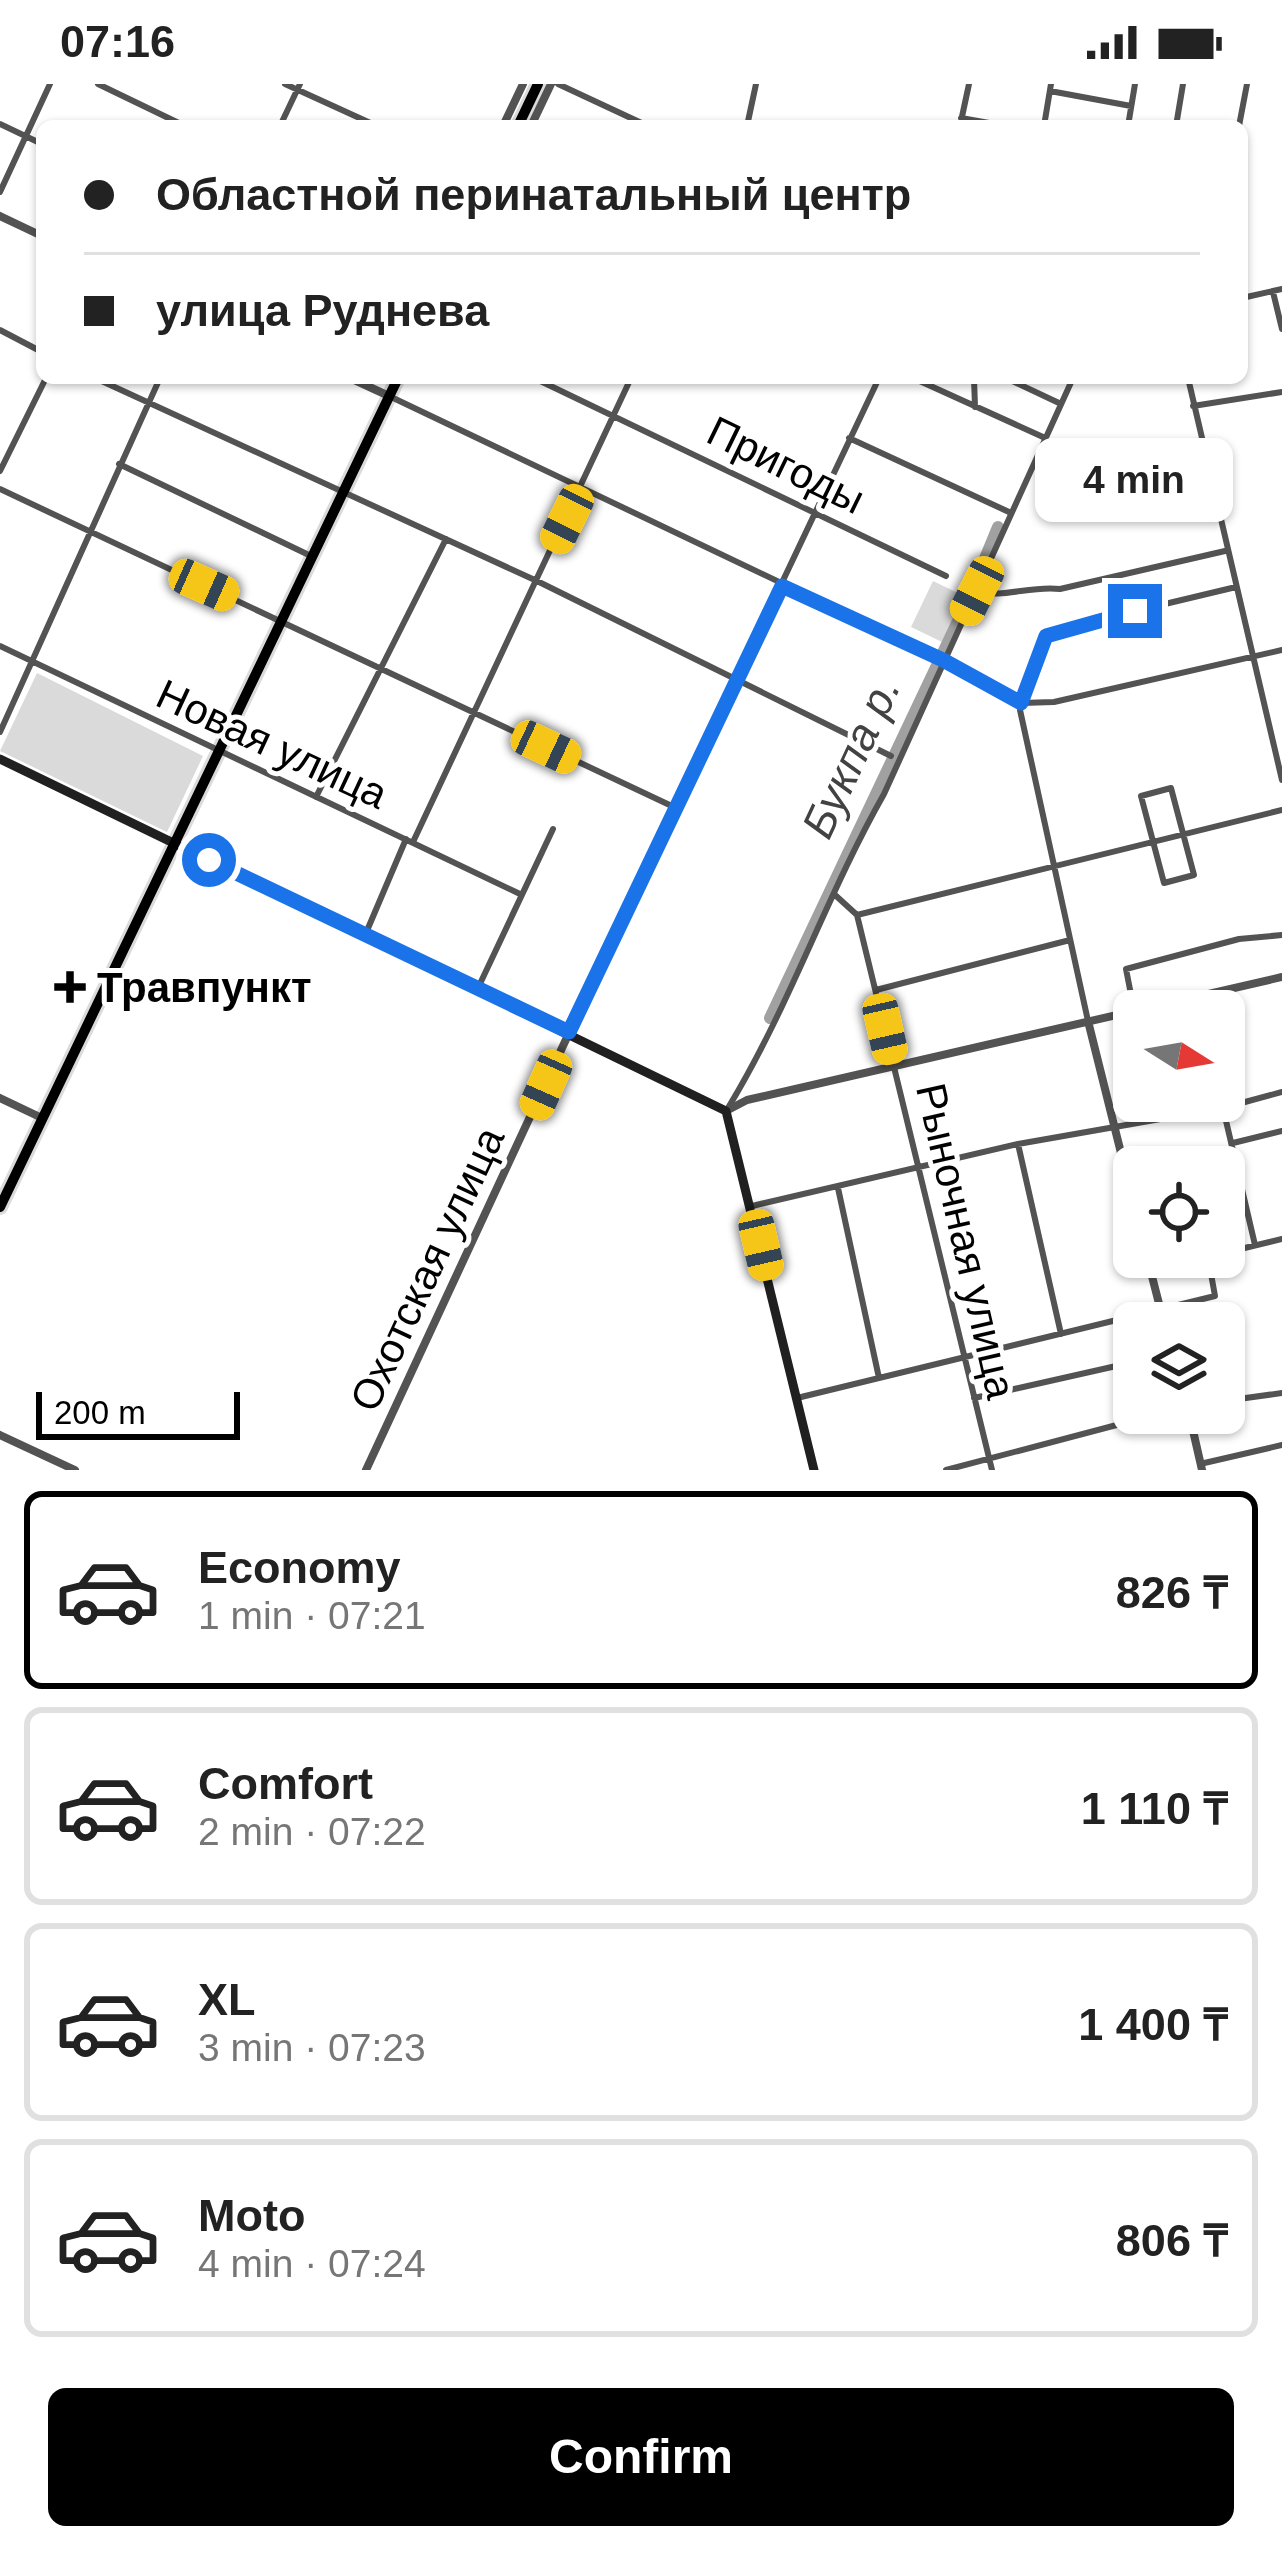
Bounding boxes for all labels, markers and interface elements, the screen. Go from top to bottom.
text: 07:16 [60,16,175,67]
text: Областной перинатальный центр [156,169,911,220]
text: улица Руднева [156,285,489,336]
street label: Пригоды [700,407,872,523]
callout: 4 min [1036,437,1234,521]
text: 4 min [1083,458,1185,501]
car [535,479,599,559]
car [945,551,1009,631]
car [164,554,244,616]
route end [1108,584,1162,638]
water label: Букпа р. [792,668,910,846]
street label: Новая улица [149,670,395,818]
car [506,715,586,779]
route start [182,833,236,887]
place label: Травпункт [97,964,312,1011]
marker: Травпункт [54,971,86,1003]
car [859,990,911,1068]
north arrow [1113,990,1245,1122]
map controls [1113,990,1245,1434]
car [515,1045,577,1125]
street label: Рыночная улица [907,1079,1025,1404]
street label: Охотская улица [341,1119,514,1418]
button: locate [1113,1146,1245,1278]
car [735,1206,787,1284]
button: layers [1113,1302,1245,1434]
scale bar [36,1386,240,1439]
text: 200 m [54,1394,146,1431]
icon: car [54,1536,162,1644]
text: Economy [198,1542,401,1593]
text: 826 ₸ [1116,1567,1228,1618]
text: 1 min · 07:21 [198,1594,426,1637]
icon: car [54,1752,162,1860]
text: Comfort [198,1758,373,1809]
text: 1 110 ₸ [1081,1783,1228,1834]
text: 2 min · 07:22 [198,1810,426,1853]
icon: car [54,1968,162,2076]
text: XL [198,1974,256,2025]
text: 1 400 ₸ [1078,1999,1228,2050]
text: 3 min · 07:23 [198,2026,426,2069]
icon: car [54,2184,162,2292]
text: Moto [198,2190,305,2241]
text: 806 ₸ [1116,2215,1228,2266]
text: 4 min · 07:24 [198,2242,426,2285]
button: Confirm [48,2388,1234,2526]

